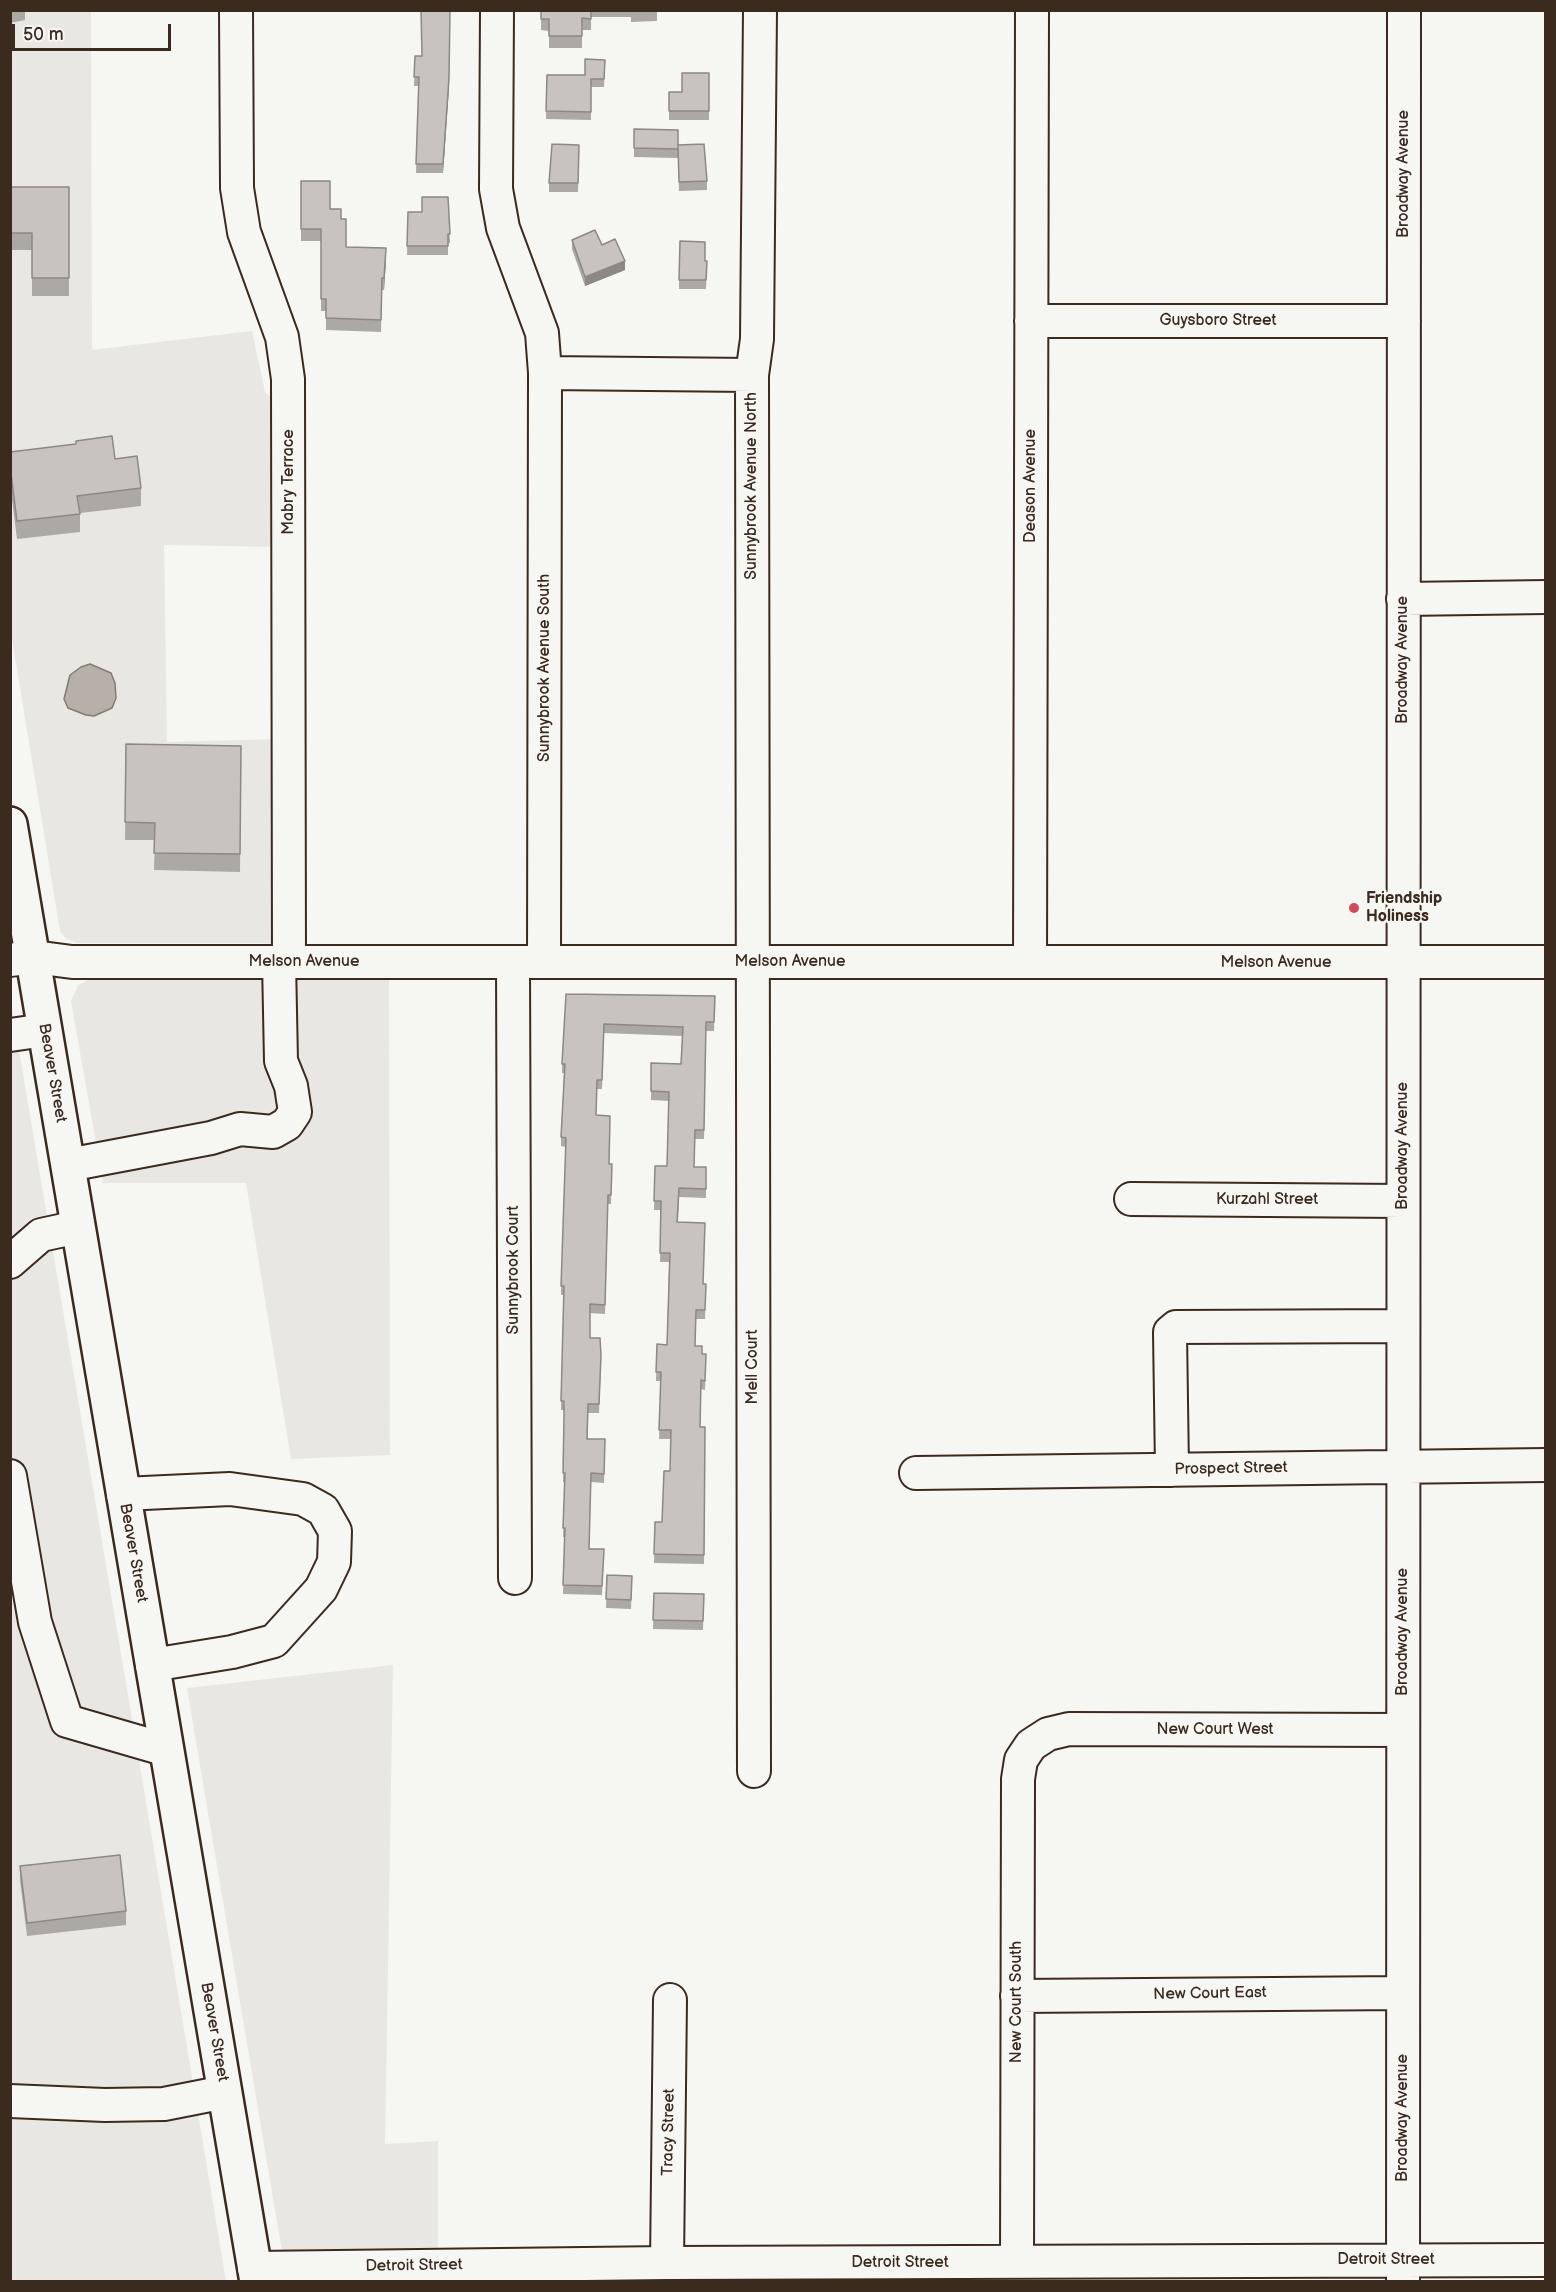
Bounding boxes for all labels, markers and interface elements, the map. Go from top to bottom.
scale bar [15,12,174,50]
text: 50 m [23,24,64,45]
street label: Broadway Avenue [1394,110,1414,238]
street label: Guysboro Street [1160,311,1276,331]
street label: Sunnybrook Avenue North [742,392,762,580]
street label: Mabry Terrace [279,429,299,535]
street label: Deason Avenue [1021,429,1041,543]
street label: Sunnybrook Avenue South [535,574,555,762]
street label: Broadway Avenue [1393,596,1413,724]
place label: Friendship Holiness [1366,889,1442,927]
marker: Friendship Holiness [1347,901,1361,915]
street label: Melson Avenue [249,952,359,972]
street label: Melson Avenue [735,952,845,972]
street label: Melson Avenue [1221,953,1331,973]
street label: Beaver Street [34,1022,70,1124]
street label: Broadway Avenue [1393,1082,1413,1210]
street label: Kurzahl Street [1216,1190,1318,1210]
street label: Sunnybrook Court [504,1206,524,1334]
street label: Mell Court [743,1330,763,1404]
street label: Prospect Street [1174,1458,1288,1480]
street label: Beaver Street [115,1502,151,1604]
street label: Broadway Avenue [1393,1568,1413,1696]
street label: New Court West [1157,1720,1273,1740]
street label: New Court South [1007,1941,1027,2063]
street label: Beaver Street [196,1981,232,2083]
street label: New Court East [1153,1983,1267,2005]
street label: Broadway Avenue [1393,2054,1413,2182]
street label: Tracy Street [659,2088,679,2176]
street label: Detroit Street [1337,2250,1435,2270]
street label: Detroit Street [851,2253,949,2273]
street label: Detroit Street [365,2256,463,2276]

